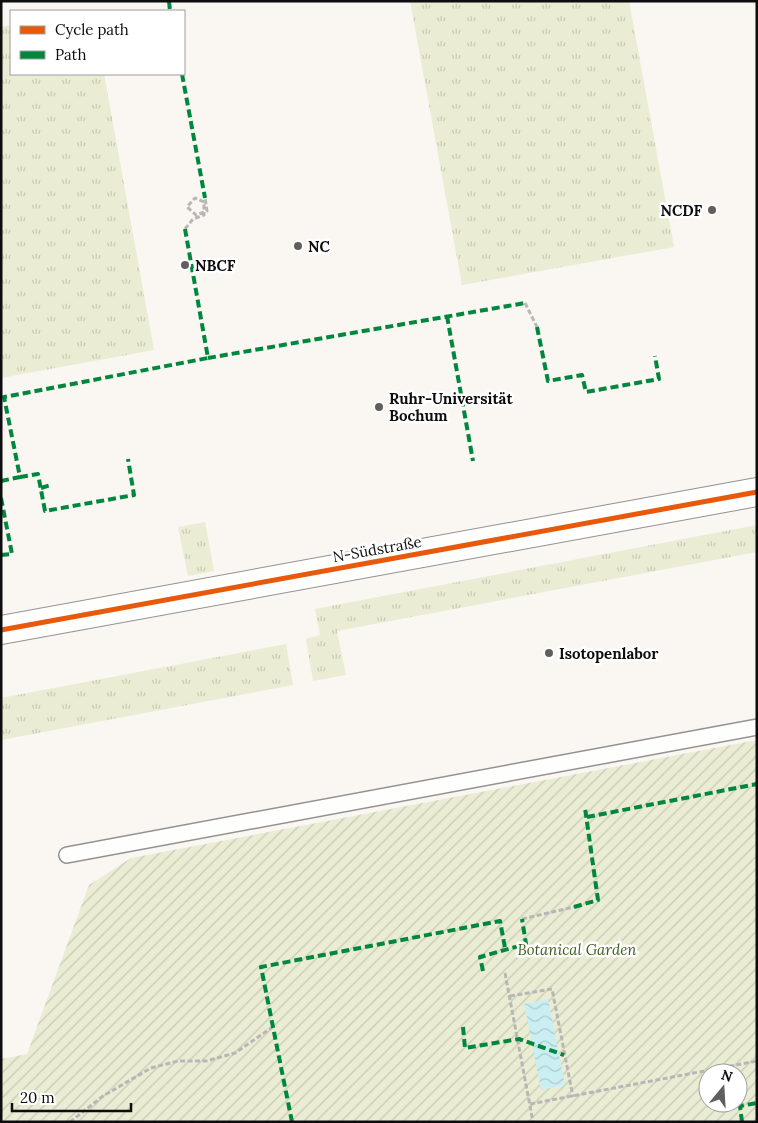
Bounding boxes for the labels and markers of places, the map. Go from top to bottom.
place label: NCDF [660,201,702,220]
marker: NCDF [706,204,718,216]
place label: NC [308,237,330,256]
marker: NC [292,240,304,252]
place label: NBCF [195,256,236,275]
marker: NBCF [179,259,191,271]
place label: Ruhr-Universität Bochum [389,389,513,425]
marker: Ruhr-Universität Bochum [373,401,385,413]
place label: Isotopenlabor [559,644,659,663]
marker: Isotopenlabor [543,647,555,659]

